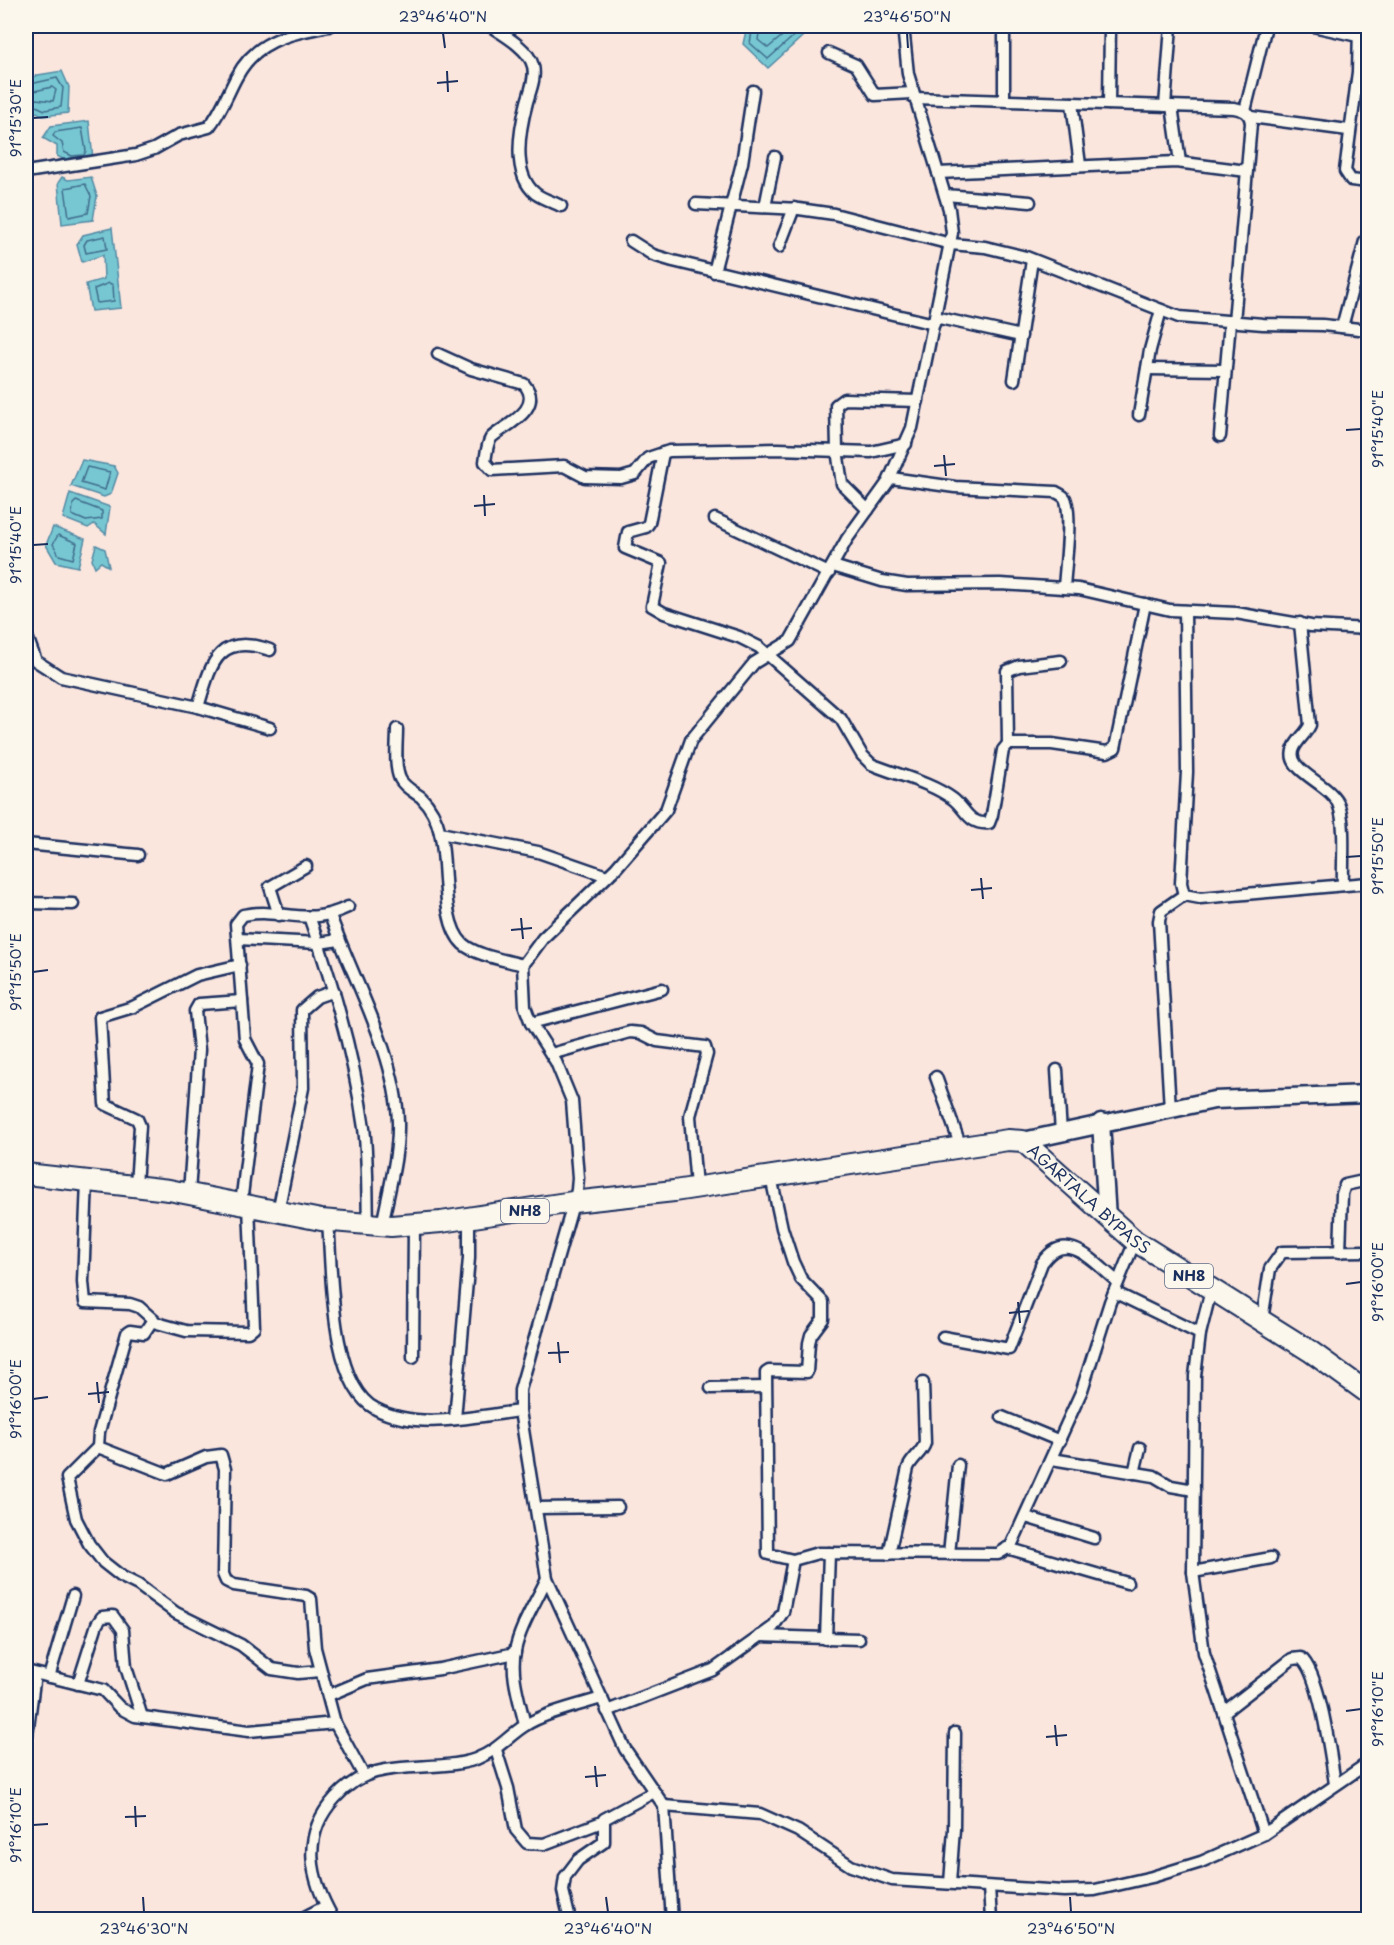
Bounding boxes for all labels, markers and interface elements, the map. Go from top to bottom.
text: 23°46'40"N [399,4,487,27]
text: 23°46'50"N [863,4,951,27]
text: 91°15'30"E [3,79,26,157]
text: 91°15'40"E [1365,390,1388,468]
text: 91°15'40"E [3,506,26,584]
text: 91°15'50"E [1365,817,1388,895]
text: 91°15'50"E [3,933,26,1011]
street label: AGARTALA BYPASS [1023,1137,1156,1259]
road number: NH8 [501,1199,549,1223]
text: 91°16'00"E [1365,1242,1388,1322]
road number: NH8 [1165,1264,1213,1288]
text: 91°16'00"E [3,1359,26,1439]
text: 91°16'10"E [1365,1671,1388,1747]
text: 91°16'10"E [3,1787,26,1863]
text: 23°46'30"N [100,1916,188,1939]
text: 23°46'40"N [564,1916,652,1939]
text: 23°46'50"N [1027,1916,1115,1939]

